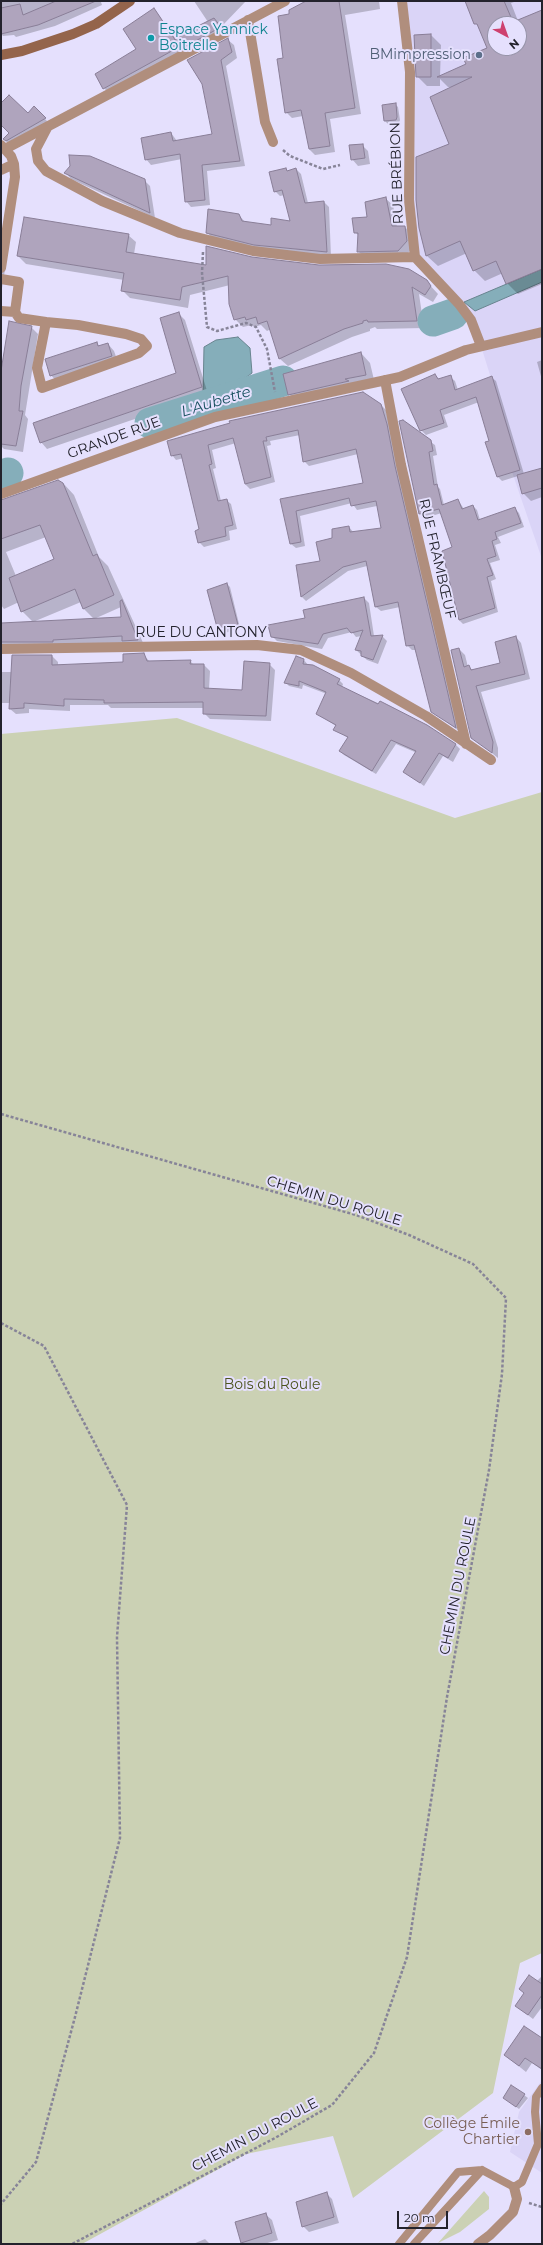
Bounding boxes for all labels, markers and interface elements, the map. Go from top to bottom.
north arrow [487,16,527,56]
place label: Espace Yannick Boitrelle [159,22,268,54]
marker: Espace Yannick Boitrelle [146,33,156,43]
text: N [506,36,522,52]
place label: BMimpression [369,47,471,63]
marker: BMimpression [474,50,484,60]
street label: RUE BRÉBION [387,122,407,224]
water label: L'Aubette [179,383,253,421]
street label: GRANDE RUE [65,413,163,463]
street label: RUE FRAMBŒUF [415,497,459,621]
street label: RUE DU CANTONY [135,625,267,641]
street label: CHEMIN DU ROULE [265,1172,403,1230]
park label: Bois du Roule [224,1377,320,1393]
street label: CHEMIN DU ROULE [436,1516,480,1656]
street label: CHEMIN DU ROULE [189,2095,321,2175]
place label: Collège Émile Chartier [424,2116,520,2148]
marker: Collège Émile Chartier [523,2127,533,2137]
scale bar [399,2203,450,2229]
text: 20 m [404,2210,435,2225]

